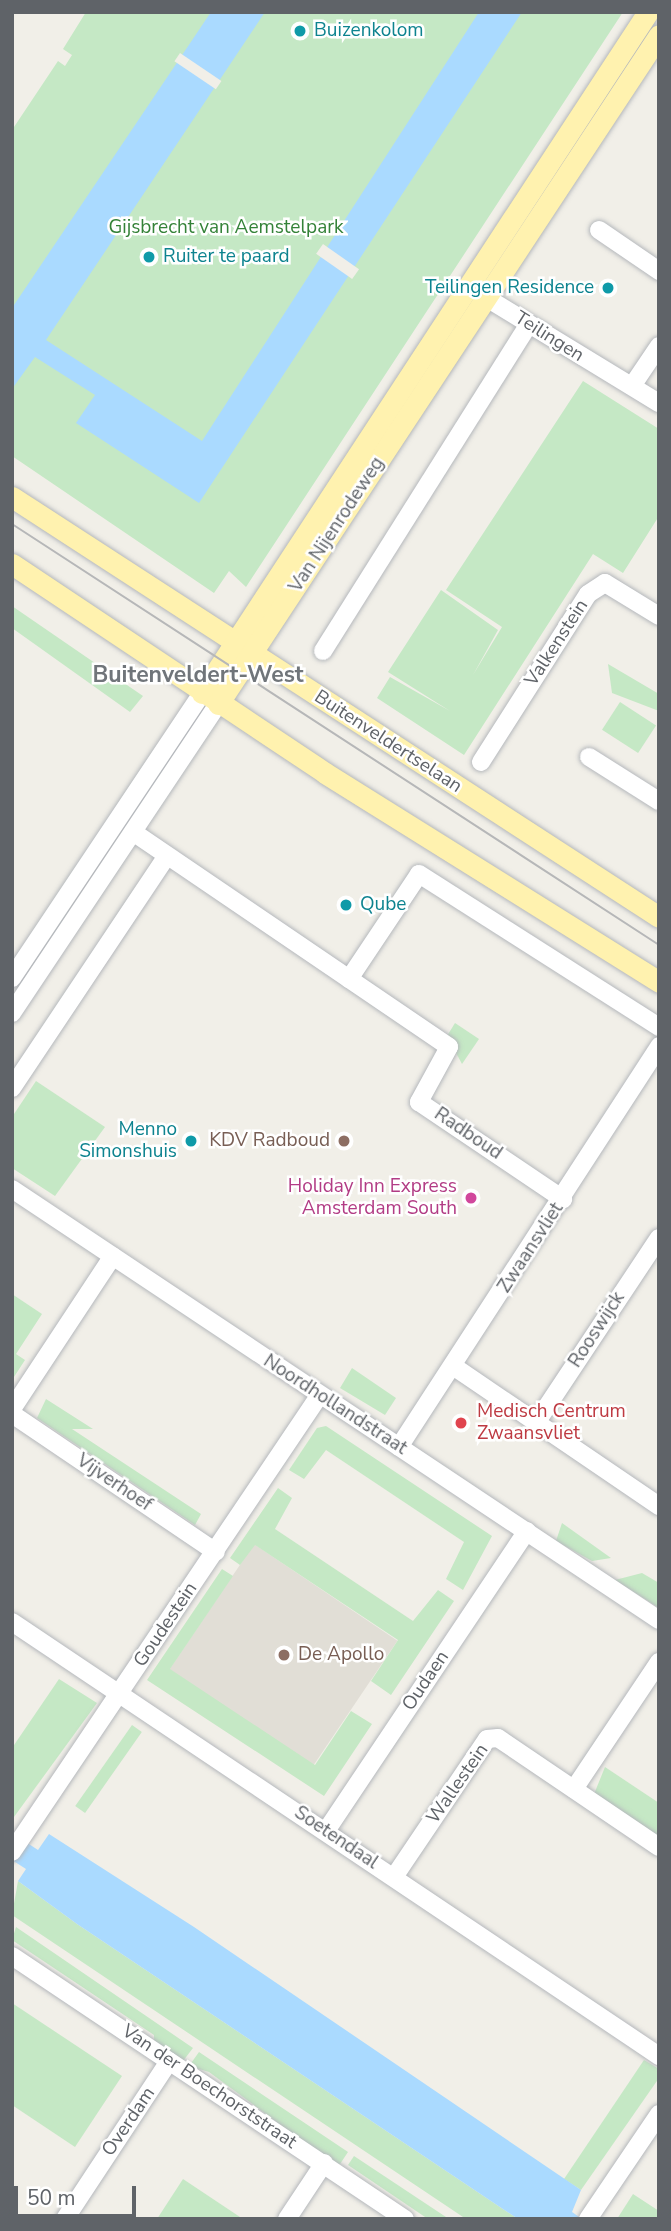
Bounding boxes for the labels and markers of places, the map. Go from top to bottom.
place label: Buizenkolom [314,20,424,42]
marker: Buizenkolom [292,23,308,39]
place label: Ruiter te paard [163,246,290,268]
marker: Ruiter te paard [141,249,157,265]
place label: Teilingen Residence [425,277,594,299]
marker: Teilingen Residence [600,280,616,296]
place label: Qube [360,894,406,916]
marker: Qube [338,897,354,913]
place label: Menno Simonshuis [79,1119,177,1163]
place label: KDV Radboud [209,1130,330,1152]
marker: Menno Simonshuis [183,1133,199,1149]
marker: KDV Radboud [336,1133,352,1149]
place label: Holiday Inn Express Amsterdam South [288,1176,457,1220]
marker: Holiday Inn Express Amsterdam South [463,1190,479,1206]
place label: Medisch Centrum Zwaansvliet [477,1401,626,1445]
marker: Medisch Centrum Zwaansvliet [451,1413,471,1433]
place label: De Apollo [298,1644,384,1666]
marker: De Apollo [276,1647,292,1663]

